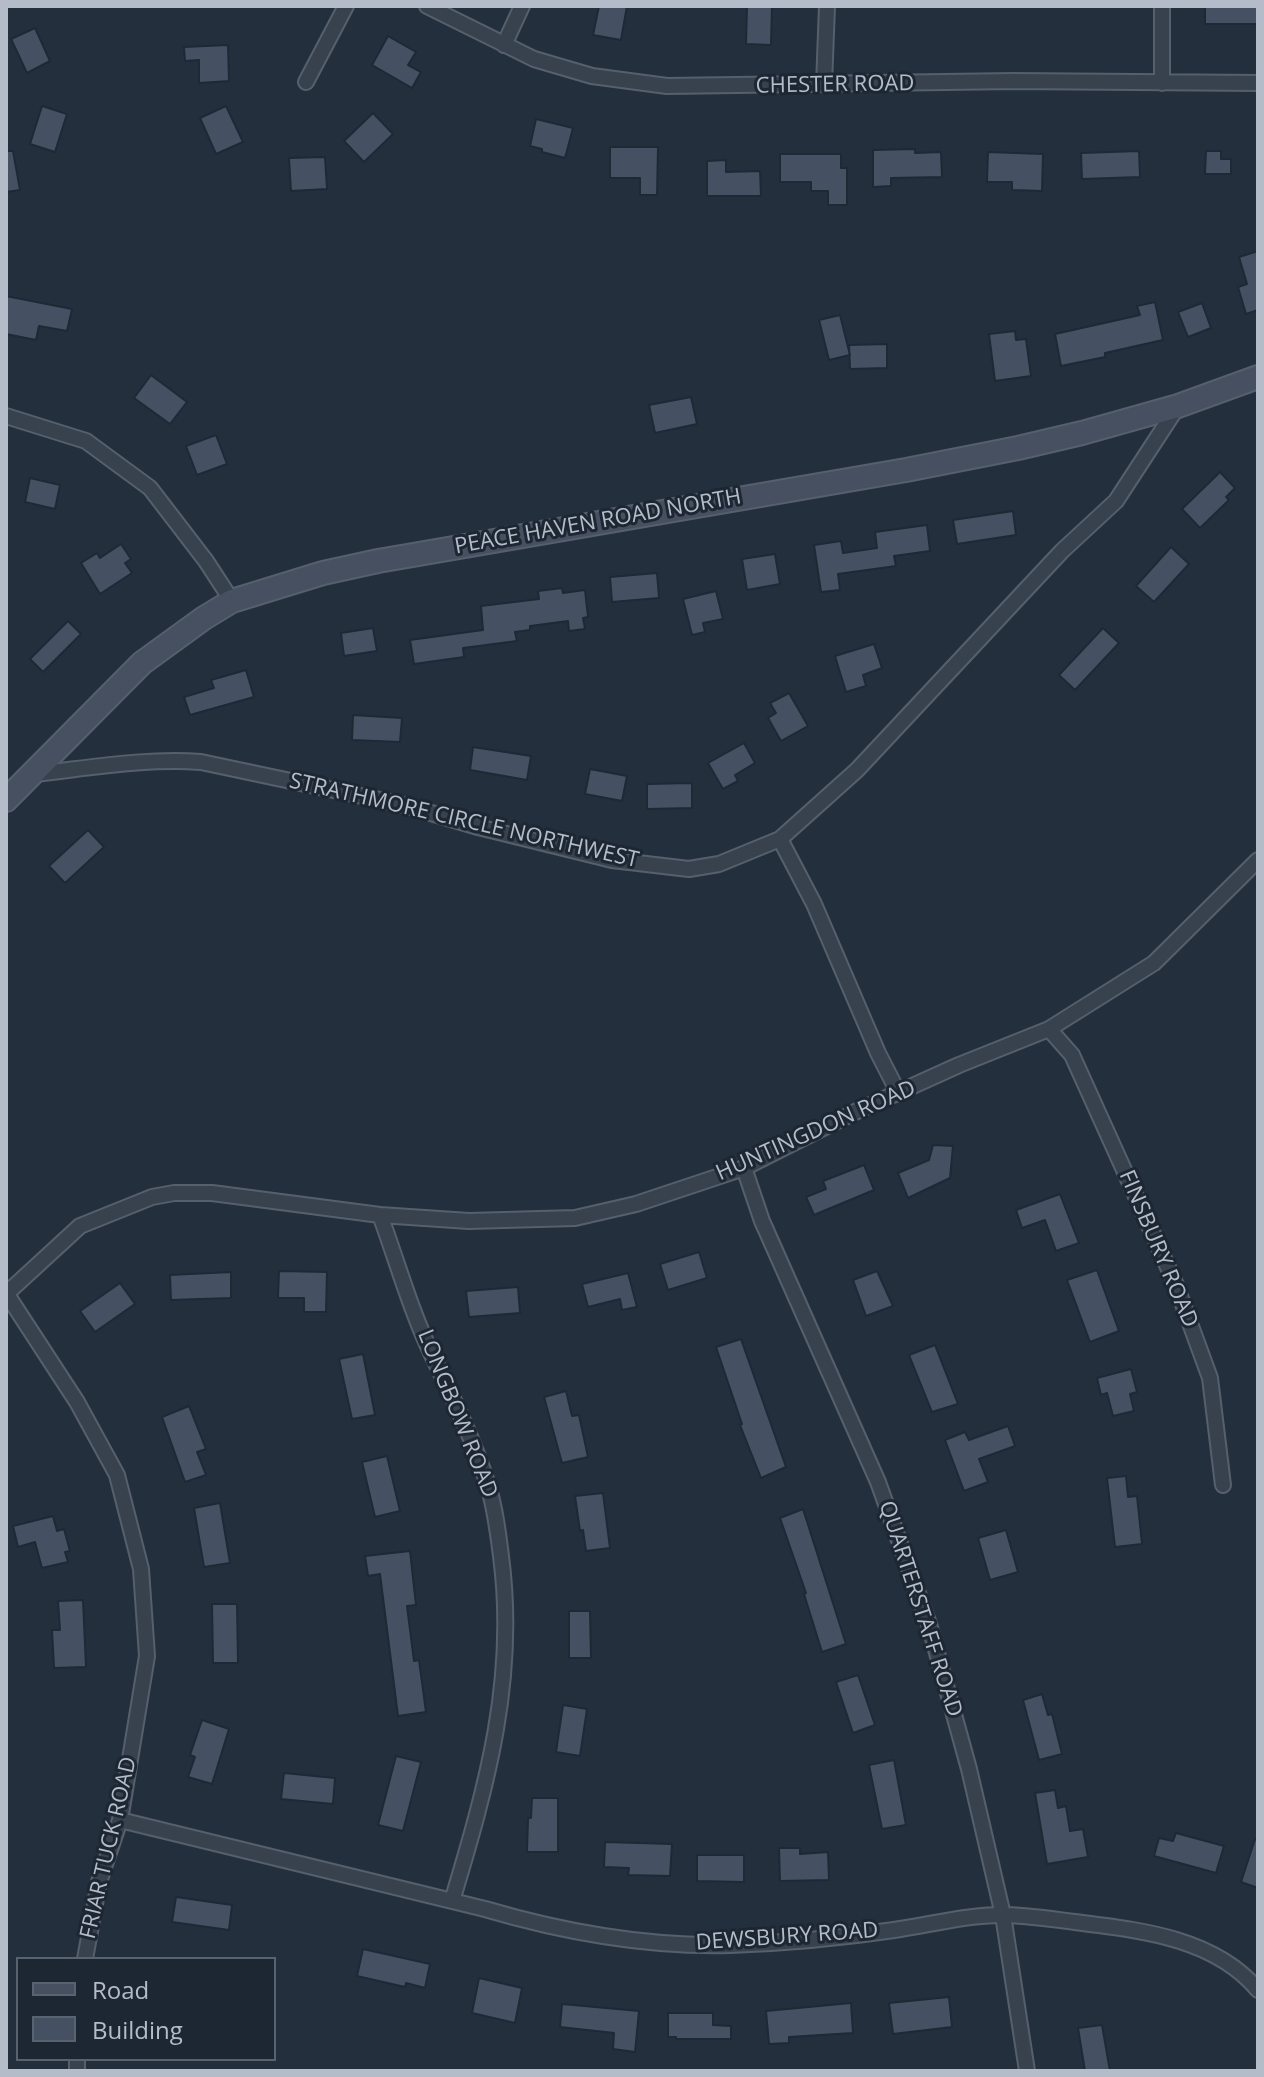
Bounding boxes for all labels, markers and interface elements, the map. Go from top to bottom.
street label: CHESTER ROAD [755,70,915,100]
street label: PEACE HAVEN ROAD NORTH [453,484,743,560]
street label: STRATHMORE CIRCLE NORTHWEST [287,768,641,874]
street label: HUNTINGDON ROAD [712,1075,920,1187]
street label: FINSBURY ROAD [1113,1166,1203,1332]
street label: LONGBOW ROAD [411,1326,503,1502]
street label: QUARTERSTAFF ROAD [873,1498,967,1720]
street label: FRIAR TUCK ROAD [75,1754,143,1942]
street label: DEWSBURY ROAD [695,1917,879,1957]
legend [16,1957,276,2061]
text: Road [92,1973,149,2006]
text: Building [92,2013,183,2046]

